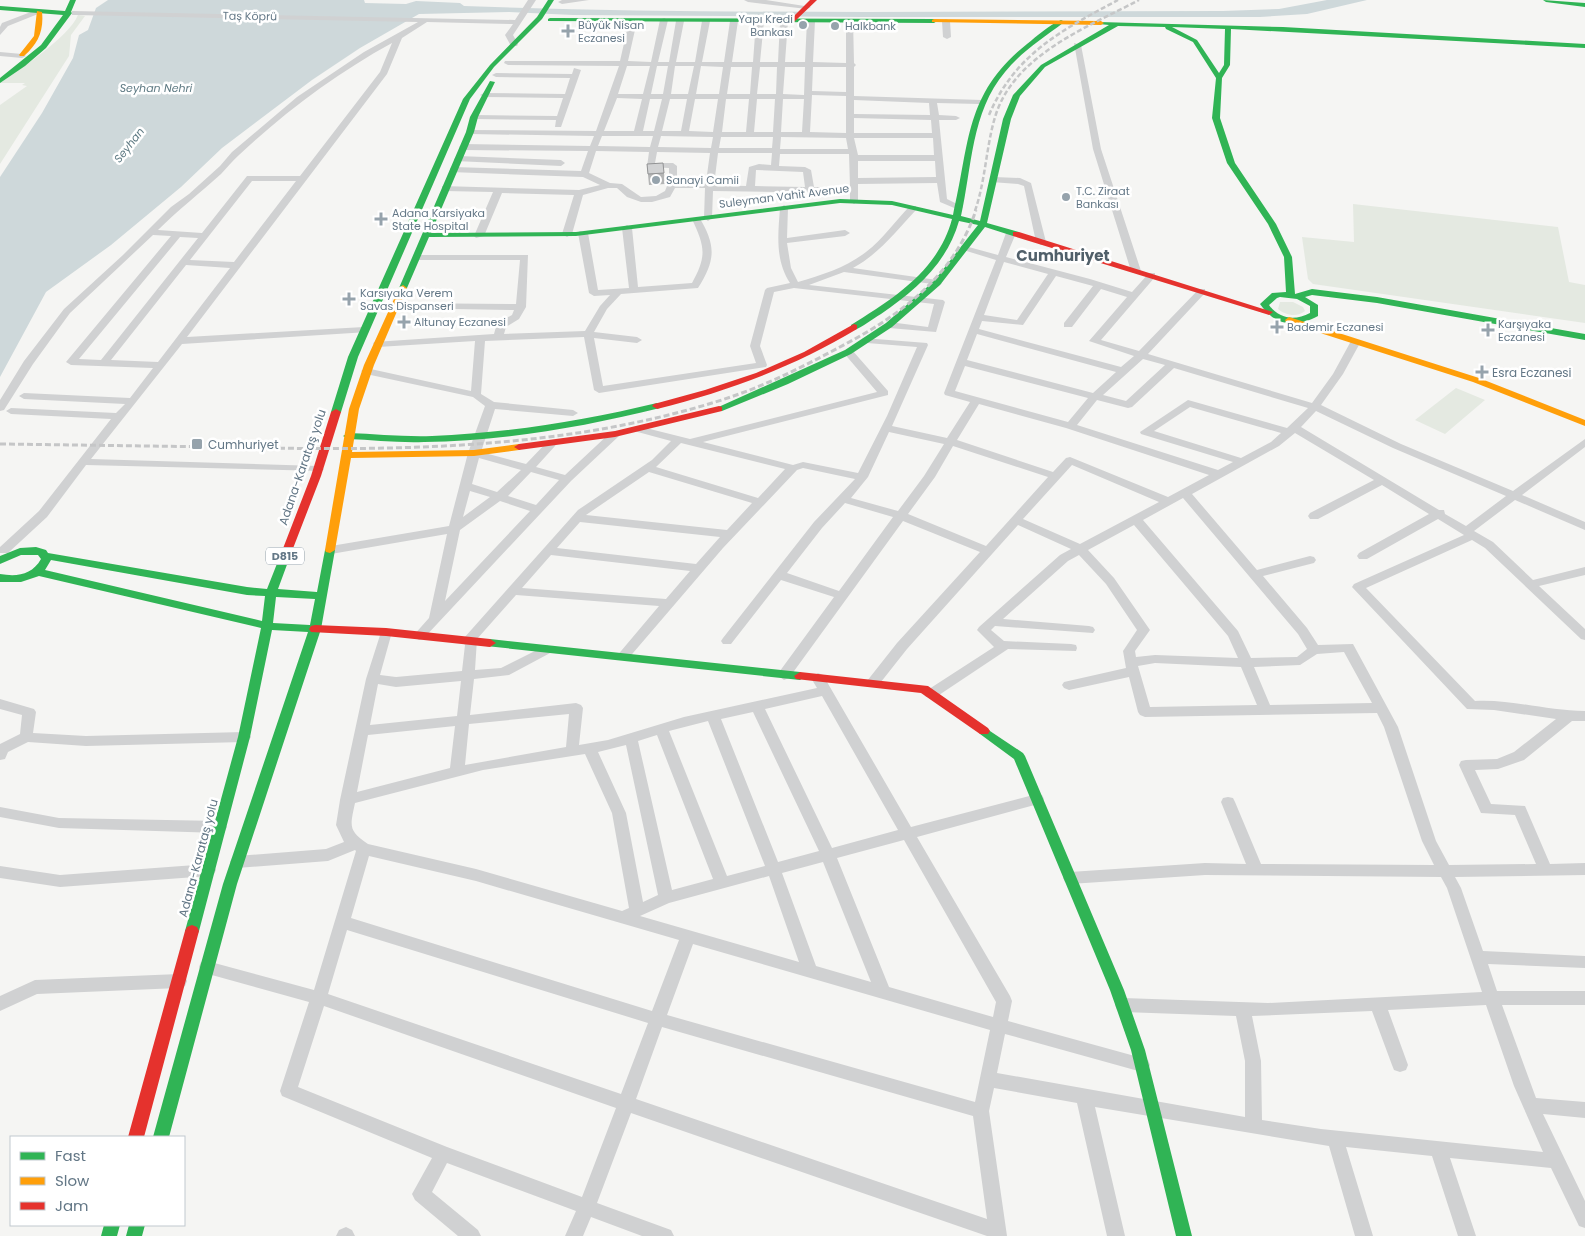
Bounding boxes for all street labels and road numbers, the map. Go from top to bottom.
street label: Taș Köprü [223,8,277,24]
street label: Suleyman Vahit Avenue [718,180,850,212]
street label: Adana-Karataş yolu [274,407,330,527]
road number: D815 [266,548,304,564]
street label: Adana-Karataş yolu [174,797,222,919]

